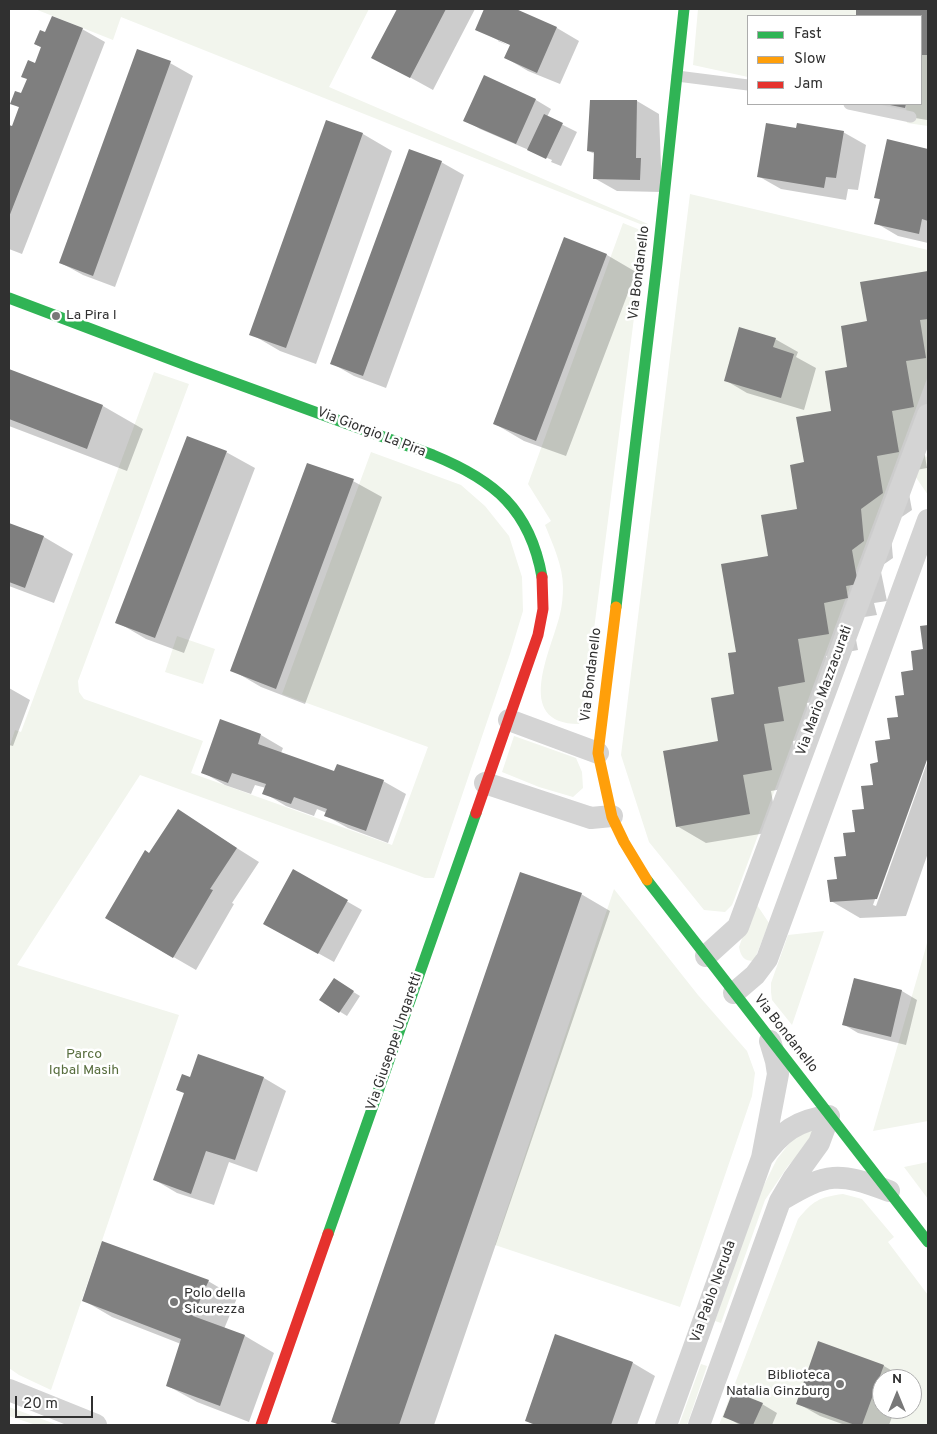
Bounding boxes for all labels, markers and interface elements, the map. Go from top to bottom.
legend [747,15,922,105]
text: Fast [794,25,822,44]
text: Slow [794,50,826,69]
text: Jam [794,75,823,94]
street label: Via Bondanello [626,225,654,321]
place label: La Pira I [66,308,117,324]
marker: La Pira I [50,310,62,322]
street label: Via Giorgio La Pira [314,404,428,462]
street label: Via Mario Mazzacurati [794,624,856,758]
street label: Via Bondanello [578,627,606,723]
street label: Via Giuseppe Ungaretti [364,971,426,1113]
street label: Via Bondanello [749,992,821,1076]
park label: Parco Iqbal Masih [49,1047,119,1080]
street label: Via Pablo Neruda [688,1238,740,1346]
place label: Polo della Sicurezza [184,1286,246,1318]
marker: Polo della Sicurezza [168,1296,180,1308]
place label: Biblioteca Natalia Ginzburg [726,1368,830,1400]
north arrow [872,1369,922,1419]
text: N [892,1371,902,1388]
marker: Biblioteca Natalia Ginzburg [834,1378,846,1390]
scale bar [18,1386,95,1418]
text: 20 m [23,1395,58,1414]

